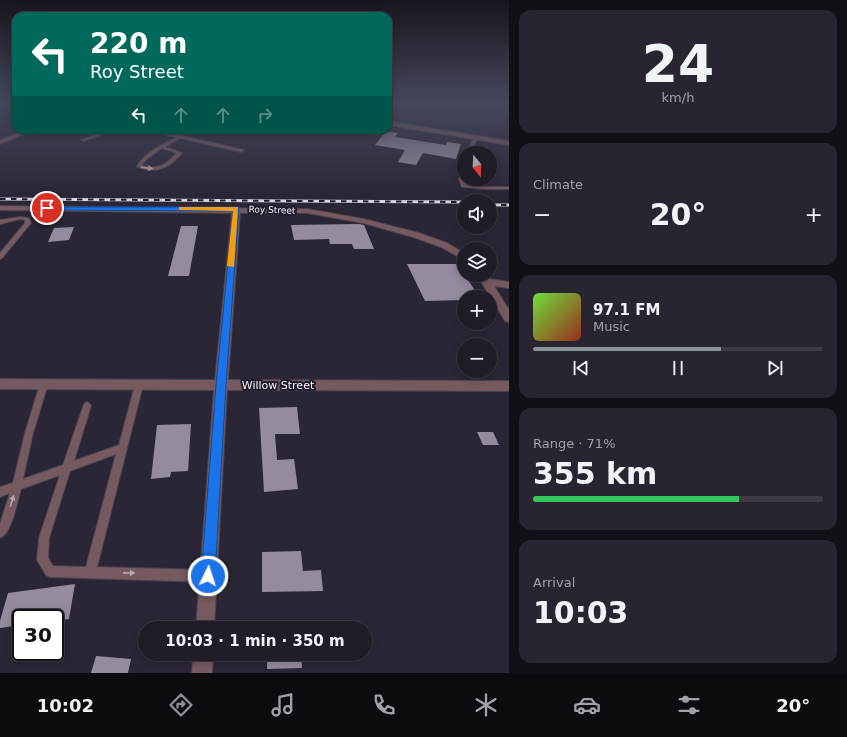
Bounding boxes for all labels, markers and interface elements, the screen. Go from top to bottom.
text: 220 m [90,27,187,60]
icon: left [24,28,76,80]
text: 24 [642,34,714,94]
text: Roy Street [90,61,184,82]
text: km/h [662,90,694,105]
icon: left [128,104,150,126]
icon: ahead [170,104,192,126]
icon: ahead [212,104,234,126]
icon: right [254,104,276,126]
north arrow [457,146,497,186]
map controls [457,146,497,378]
one-way arrow [140,165,153,171]
text: Climate [533,177,583,192]
pin [30,191,64,225]
button: sound [457,194,497,234]
icon: arrive [36,197,58,219]
text: 20° [650,197,706,232]
text: − [533,202,551,227]
text: + [805,202,823,227]
street label: Roy Street [248,204,296,216]
button: layers [457,242,497,282]
button: + [457,290,497,330]
text: 97.1 FM [593,301,660,319]
text: Music [593,319,630,334]
button: − [457,338,497,378]
icon: previous [570,357,592,379]
icon: pause [667,357,689,379]
icon: next [764,357,786,379]
street label: Willow Street [242,379,315,392]
text: Range · 71% [533,436,616,451]
text: 355 km [533,456,657,491]
one-way arrow [9,495,15,507]
position arrow [187,555,229,597]
one-way arrow [123,570,135,577]
text: Arrival [533,575,575,590]
text: 10:03 [533,595,629,630]
speed limit sign: 30 [12,609,64,661]
text: 10:03 · 1 min · 350 m [165,632,345,650]
icon: directions [167,691,195,719]
icon: music [269,691,297,719]
icon: phone [370,691,398,719]
icon: climate [472,691,500,719]
icon: car [573,691,601,719]
icon: filters [675,691,703,719]
text: 10:02 [37,695,94,716]
text: 20° [776,695,810,716]

